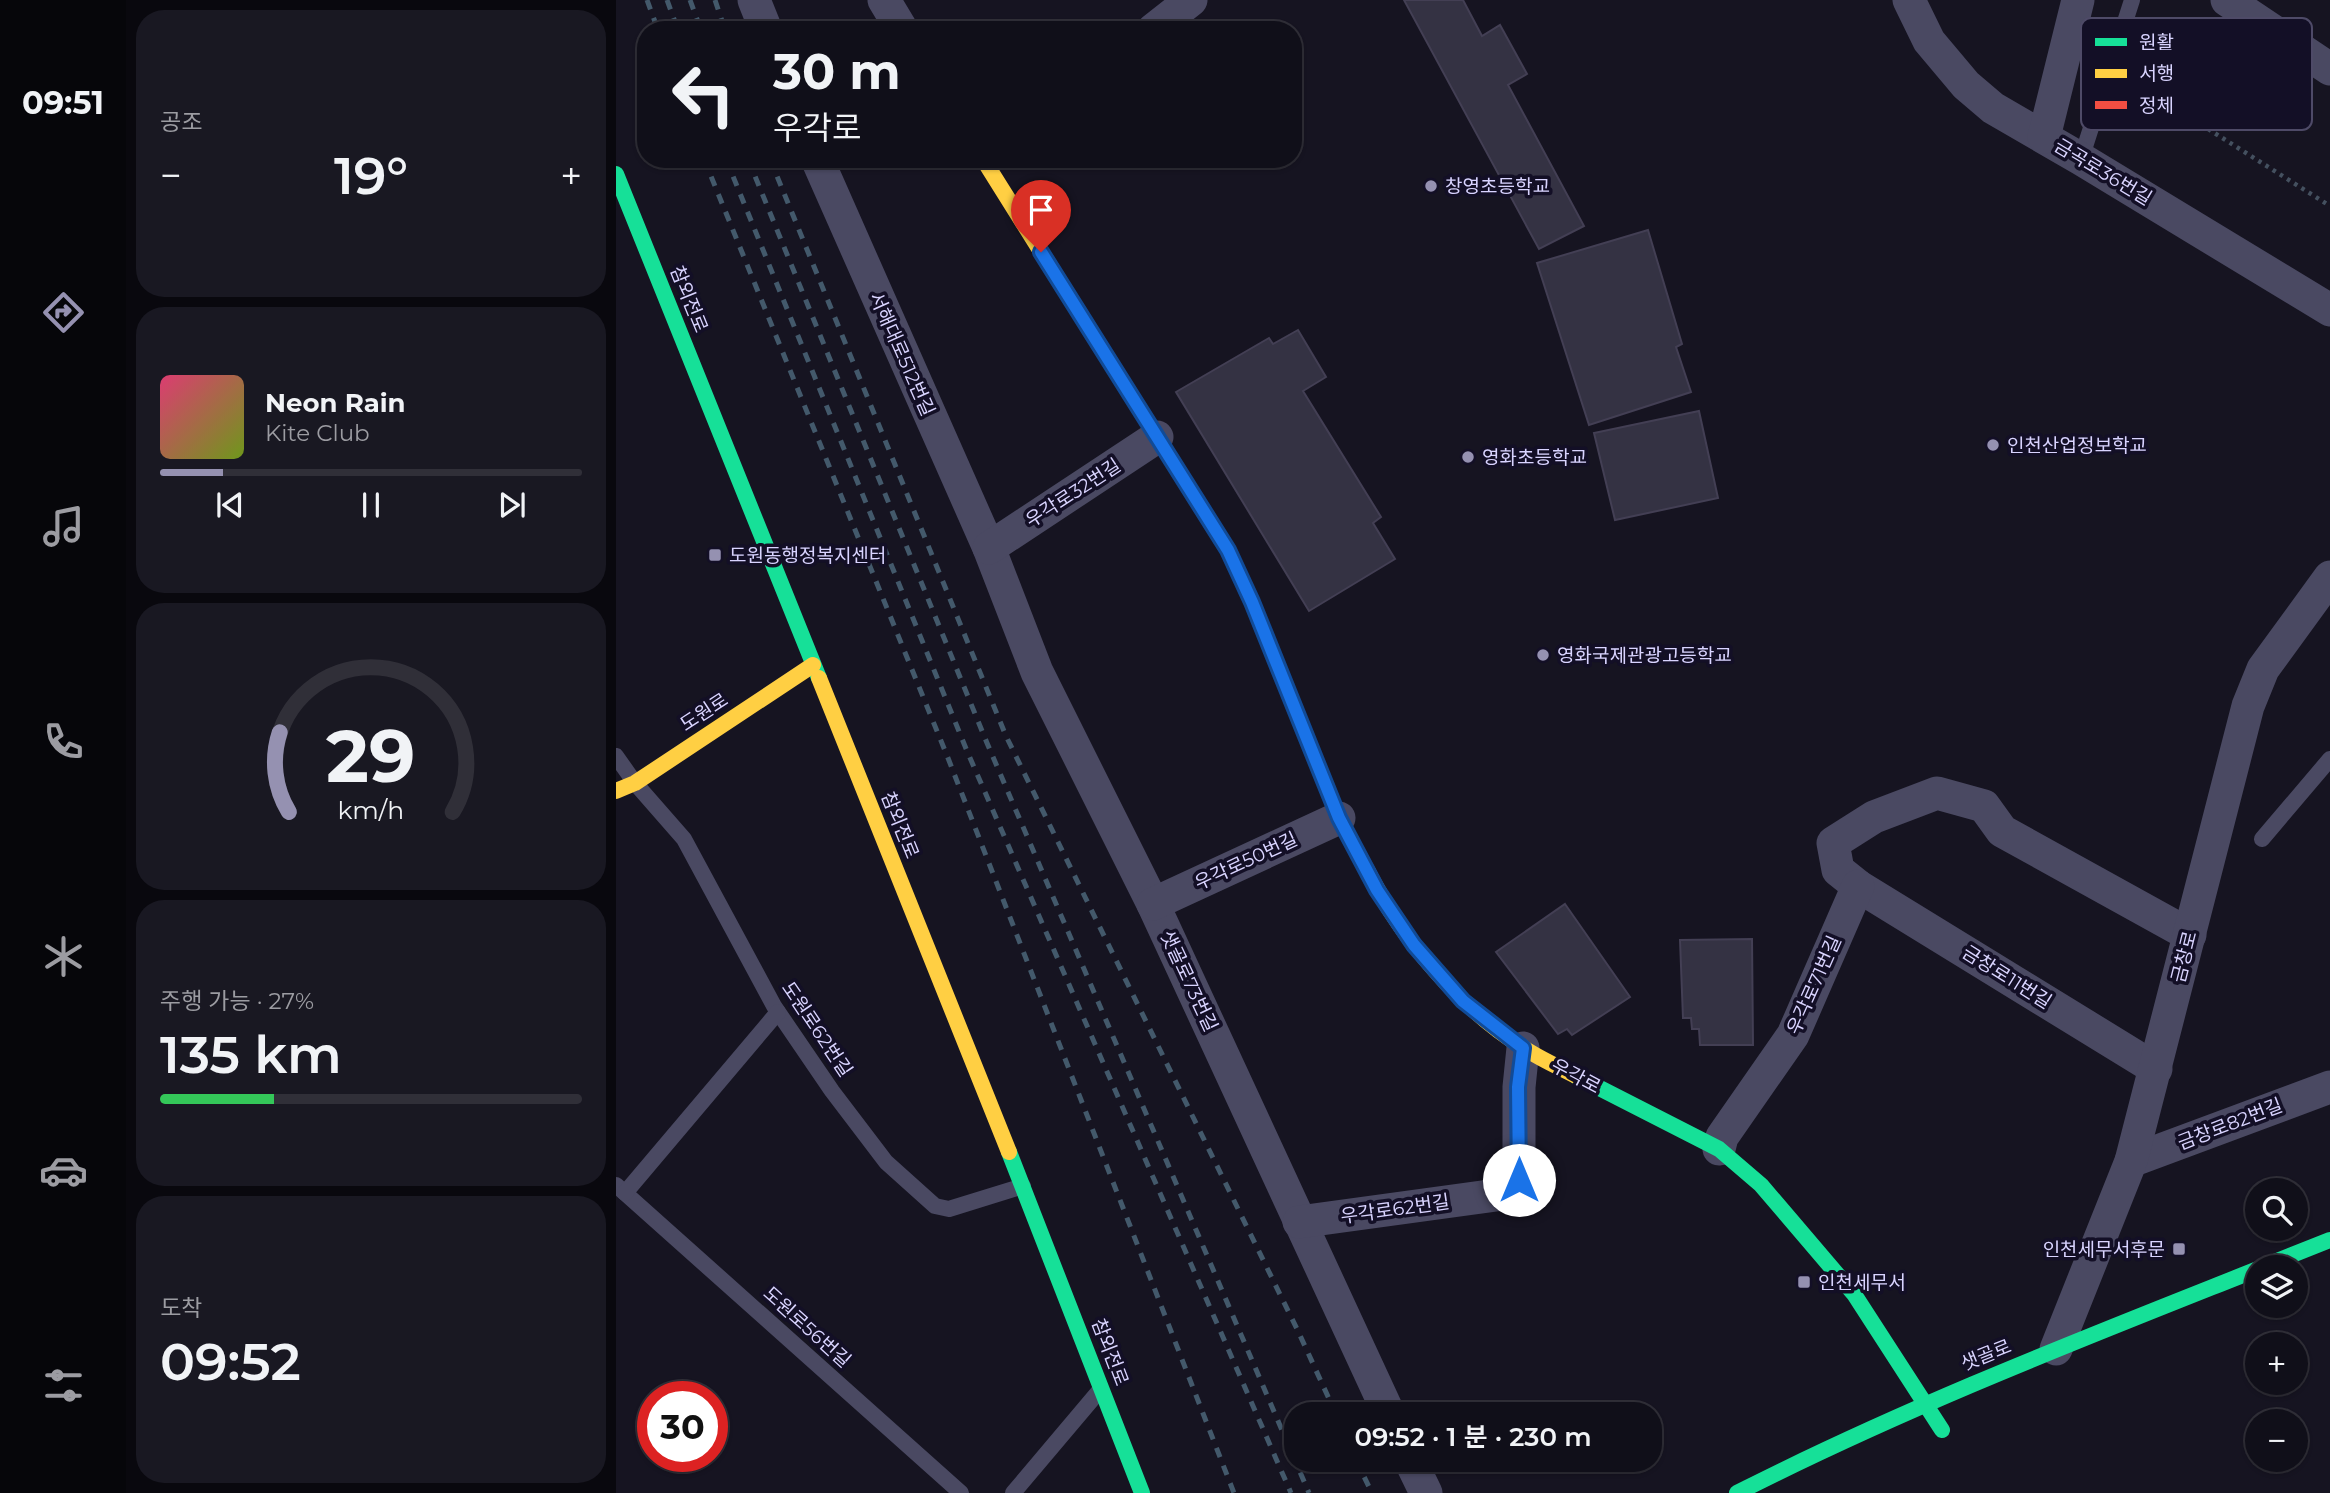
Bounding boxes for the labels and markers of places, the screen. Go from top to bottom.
place label: 창영초등학교 [1445,175,1550,198]
marker: 창영초등학교 [1423,178,1439,194]
pin [1011,180,1071,252]
place label: 인천산업정보학교 [2007,434,2147,457]
marker: 인천산업정보학교 [1985,437,2001,453]
place label: 영화초등학교 [1482,446,1587,469]
marker: 영화초등학교 [1460,449,1476,465]
place label: 도원동행정복지센터 [729,544,886,567]
marker: 도원동행정복지센터 [707,547,723,563]
place label: 영화국제관광고등학교 [1557,644,1732,667]
marker: 영화국제관광고등학교 [1535,647,1551,663]
place label: 인천세무서후문 [2043,1238,2165,1261]
marker: 인천세무서후문 [2171,1241,2187,1257]
place label: 인천세무서 [1818,1271,1905,1294]
marker: 인천세무서 [1796,1274,1812,1290]

